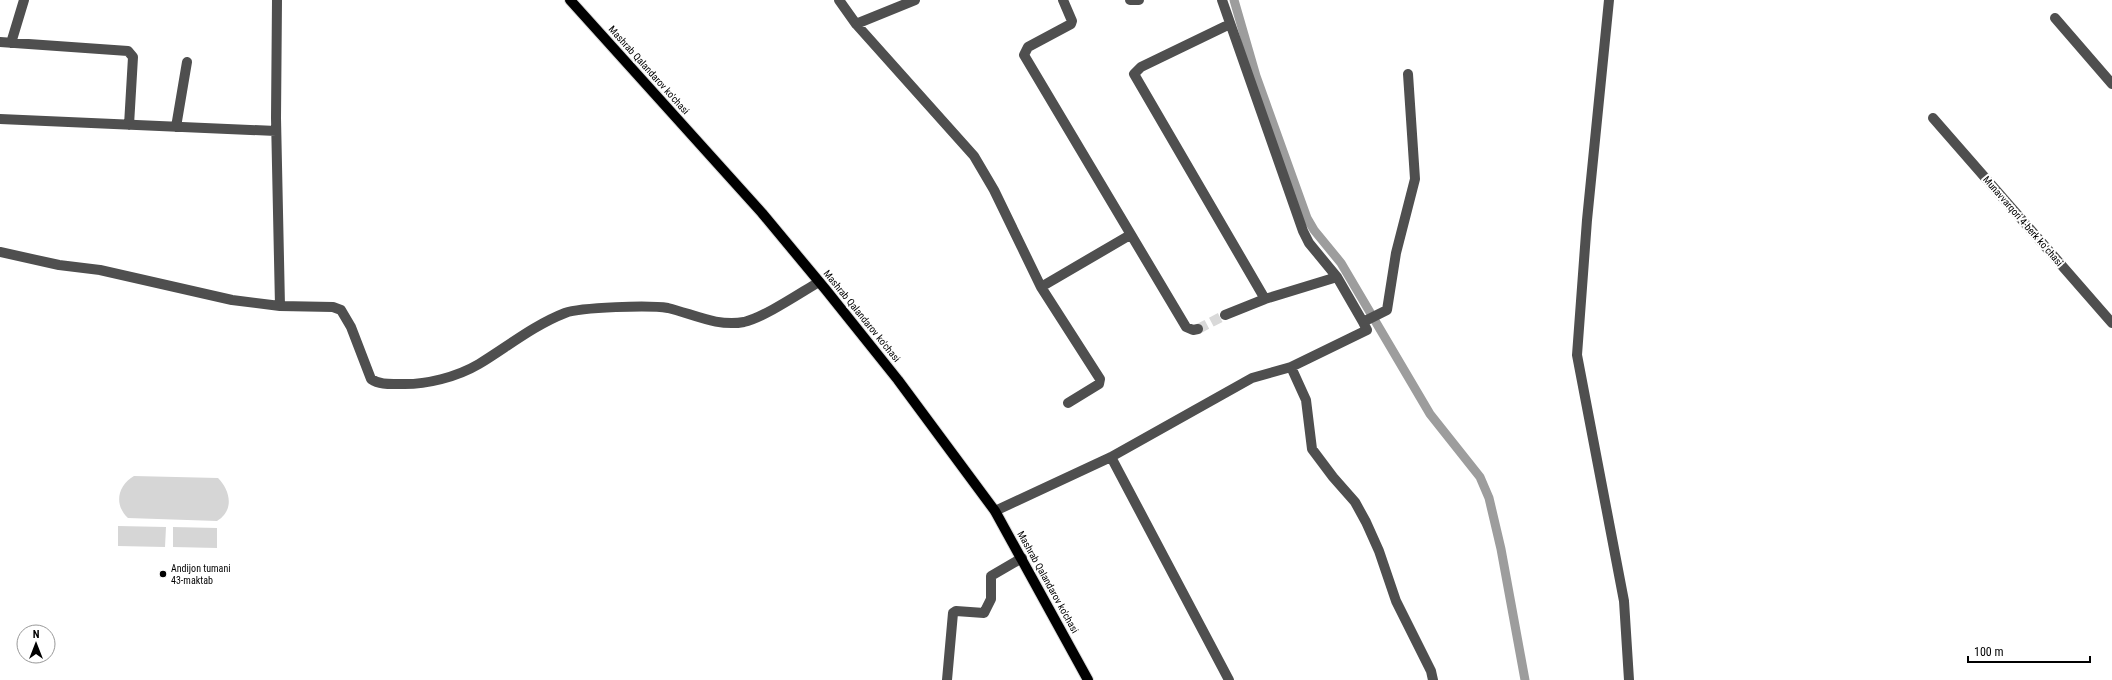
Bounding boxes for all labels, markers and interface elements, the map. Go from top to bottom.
street label: Mashrab Qalandarov ko'chasi [606,24,692,116]
street label: Munavvarqori 4-berk koʻchasi [1981,174,2065,268]
street label: Mashrab Qalandarov ko'chasi [822,268,902,364]
street label: Mashrab Qalandarov ko'chasi [1015,529,1081,635]
place label: Andijon tumani 43-maktab [171,563,231,586]
marker: Andijon tumani 43-maktab [158,569,168,579]
north arrow [16,624,56,664]
text: N [33,628,40,641]
scale bar [1968,638,2090,664]
text: 100 m [1974,645,2004,659]

